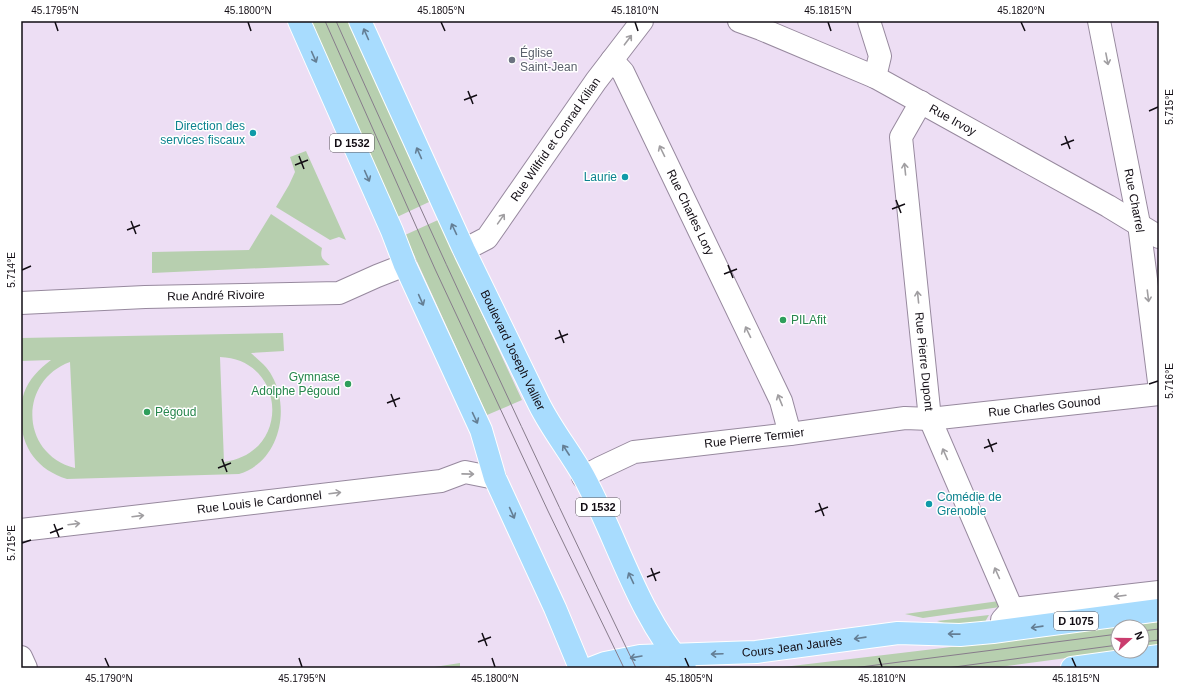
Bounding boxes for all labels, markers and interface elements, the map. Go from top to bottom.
text: 45.1795°N [31,5,79,16]
text: 45.1800°N [224,5,272,16]
text: 45.1805°N [417,5,465,16]
text: 45.1810°N [611,5,659,16]
text: 45.1815°N [804,5,852,16]
text: 45.1820°N [997,5,1045,16]
one-way arrow [361,29,369,41]
one-way arrow [623,34,632,45]
place label: Église Saint-Jean [520,45,577,74]
one-way arrow [311,50,318,62]
one-way arrow [1103,52,1111,65]
marker: Église Saint-Jean [507,55,517,65]
street label: Rue Wilfrid et Conrad Kilian [508,75,603,204]
text: 5.715°E [1164,89,1175,125]
street label: Rue Irvoy [927,101,979,139]
place label: Direction des services fiscaux [160,119,245,147]
marker: Direction des services fiscaux [248,128,258,138]
road number: D 1532 [330,134,374,152]
one-way arrow [658,146,665,158]
one-way arrow [415,147,422,159]
one-way arrow [901,163,908,176]
street label: Rue Charles Lory [664,167,717,258]
street label: Rue Charrel [1121,167,1147,233]
one-way arrow [364,169,371,181]
place label: Laurie [584,170,617,184]
marker: Laurie [620,172,630,182]
one-way arrow [497,213,505,224]
one-way arrow [450,224,457,236]
text: 5.714°E [6,252,17,288]
street label: Rue André Rivoire [167,288,265,304]
street label: Boulevard Joseph Vallier [478,288,548,413]
one-way arrow [1144,289,1152,302]
one-way arrow [914,291,921,304]
one-way arrow [418,294,425,306]
street label: Rue Pierre Dupont [912,311,936,412]
place label: PILAfit [791,313,827,327]
marker: PILAfit [778,315,788,325]
one-way arrow [744,326,751,338]
text: 5.716°E [1164,363,1175,399]
place label: Gymnase Adolphe Pégoud [251,370,340,398]
marker: Gymnase Adolphe Pégoud [343,379,353,389]
street label: Rue Charles Gounod [987,393,1101,420]
one-way arrow [775,394,783,406]
place label: Pégoud [155,405,196,419]
marker: Pégoud [142,407,152,417]
one-way arrow [472,412,479,424]
street label: Rue Pierre Termier [704,425,805,451]
one-way arrow [562,445,570,456]
one-way arrow [941,449,948,461]
one-way arrow [461,470,474,477]
street label: Rue Louis le Cardonnel [196,488,323,516]
one-way arrow [328,489,341,497]
place label: Comédie de Grenoble [937,490,1002,518]
road number: D 1532 [576,498,620,516]
marker: Comédie de Grenoble [924,499,934,509]
one-way arrow [509,507,516,519]
one-way arrow [131,512,144,520]
one-way arrow [67,520,80,528]
text: 5.715°E [6,525,17,561]
one-way arrow [993,568,1000,580]
one-way arrow [627,573,635,585]
one-way arrow [1114,592,1127,600]
road number: D 1075 [1054,612,1098,630]
north arrow [1110,619,1150,659]
one-way arrow [1031,623,1044,631]
text: N [1132,630,1146,641]
one-way arrow [948,631,961,638]
street label: Cours Jean Jaurès [742,634,843,659]
one-way arrow [854,634,867,642]
one-way arrow [711,650,724,658]
one-way arrow [629,653,642,661]
text: 45.1790°N [85,673,133,684]
text: 45.1795°N [278,673,326,684]
text: 45.1800°N [471,673,519,684]
text: 45.1805°N [665,673,713,684]
text: 45.1810°N [858,673,906,684]
text: 45.1815°N [1052,673,1100,684]

